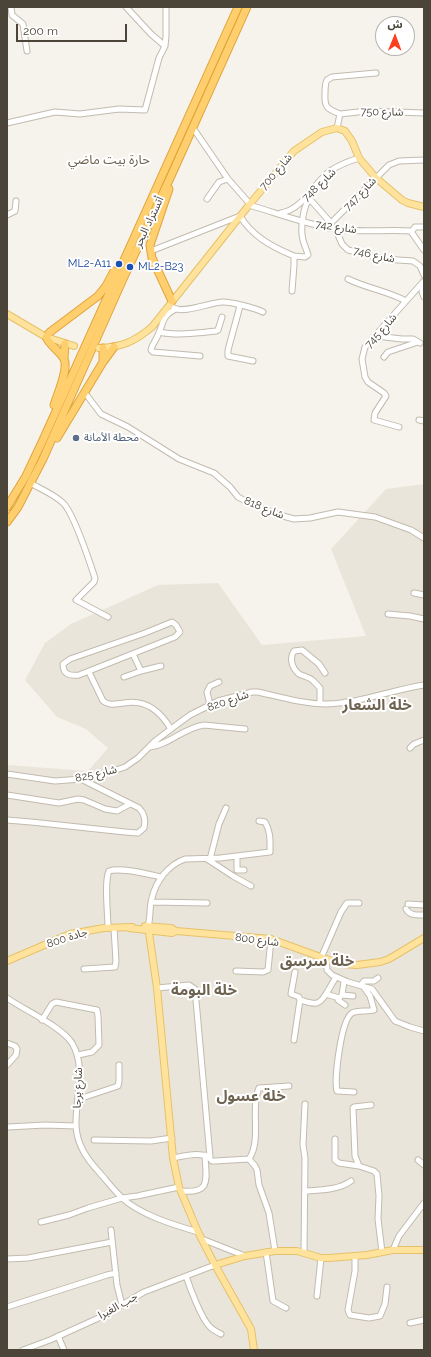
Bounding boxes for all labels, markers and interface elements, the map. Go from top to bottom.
scale bar [18,16,129,42]
north arrow [375,16,415,56]
text: ش [388,18,403,31]
text: 200 m [23,24,58,38]
street label: شارع 750 [361,105,403,119]
street label: شارع 700 [257,151,295,193]
district label: حارة بيت ماضي [68,152,150,168]
street label: شارع 748 [299,166,339,204]
street label: شارع 747 [341,175,379,213]
street label: أتستراد البحر [131,194,167,250]
street label: شارع 742 [315,218,357,236]
street label: شارع 746 [352,244,396,266]
place label: ML2-A11 [68,257,111,271]
marker: ML2-A11 [114,259,124,269]
place label: ML2-B23 [138,260,183,274]
marker: ML2-B23 [125,262,135,272]
street label: شارع 745 [362,311,400,351]
place label: محطة الأمانة [84,431,139,445]
marker: محطة الأمانة [71,433,81,443]
street label: شارع 818 [242,494,286,522]
street label: شارع 820 [205,688,251,714]
district label: خلة الشعار [342,696,412,714]
street label: شارع 825 [74,763,118,785]
street label: جادة 800 [45,925,89,951]
street label: شارع 800 [234,931,280,949]
district label: خلة سرسق [280,952,354,970]
district label: خلة البومة [171,981,237,999]
street label: شارع برجا [71,1067,85,1109]
district label: خلة عسول [216,1087,286,1105]
street label: جب الغبرا [96,1290,140,1322]

